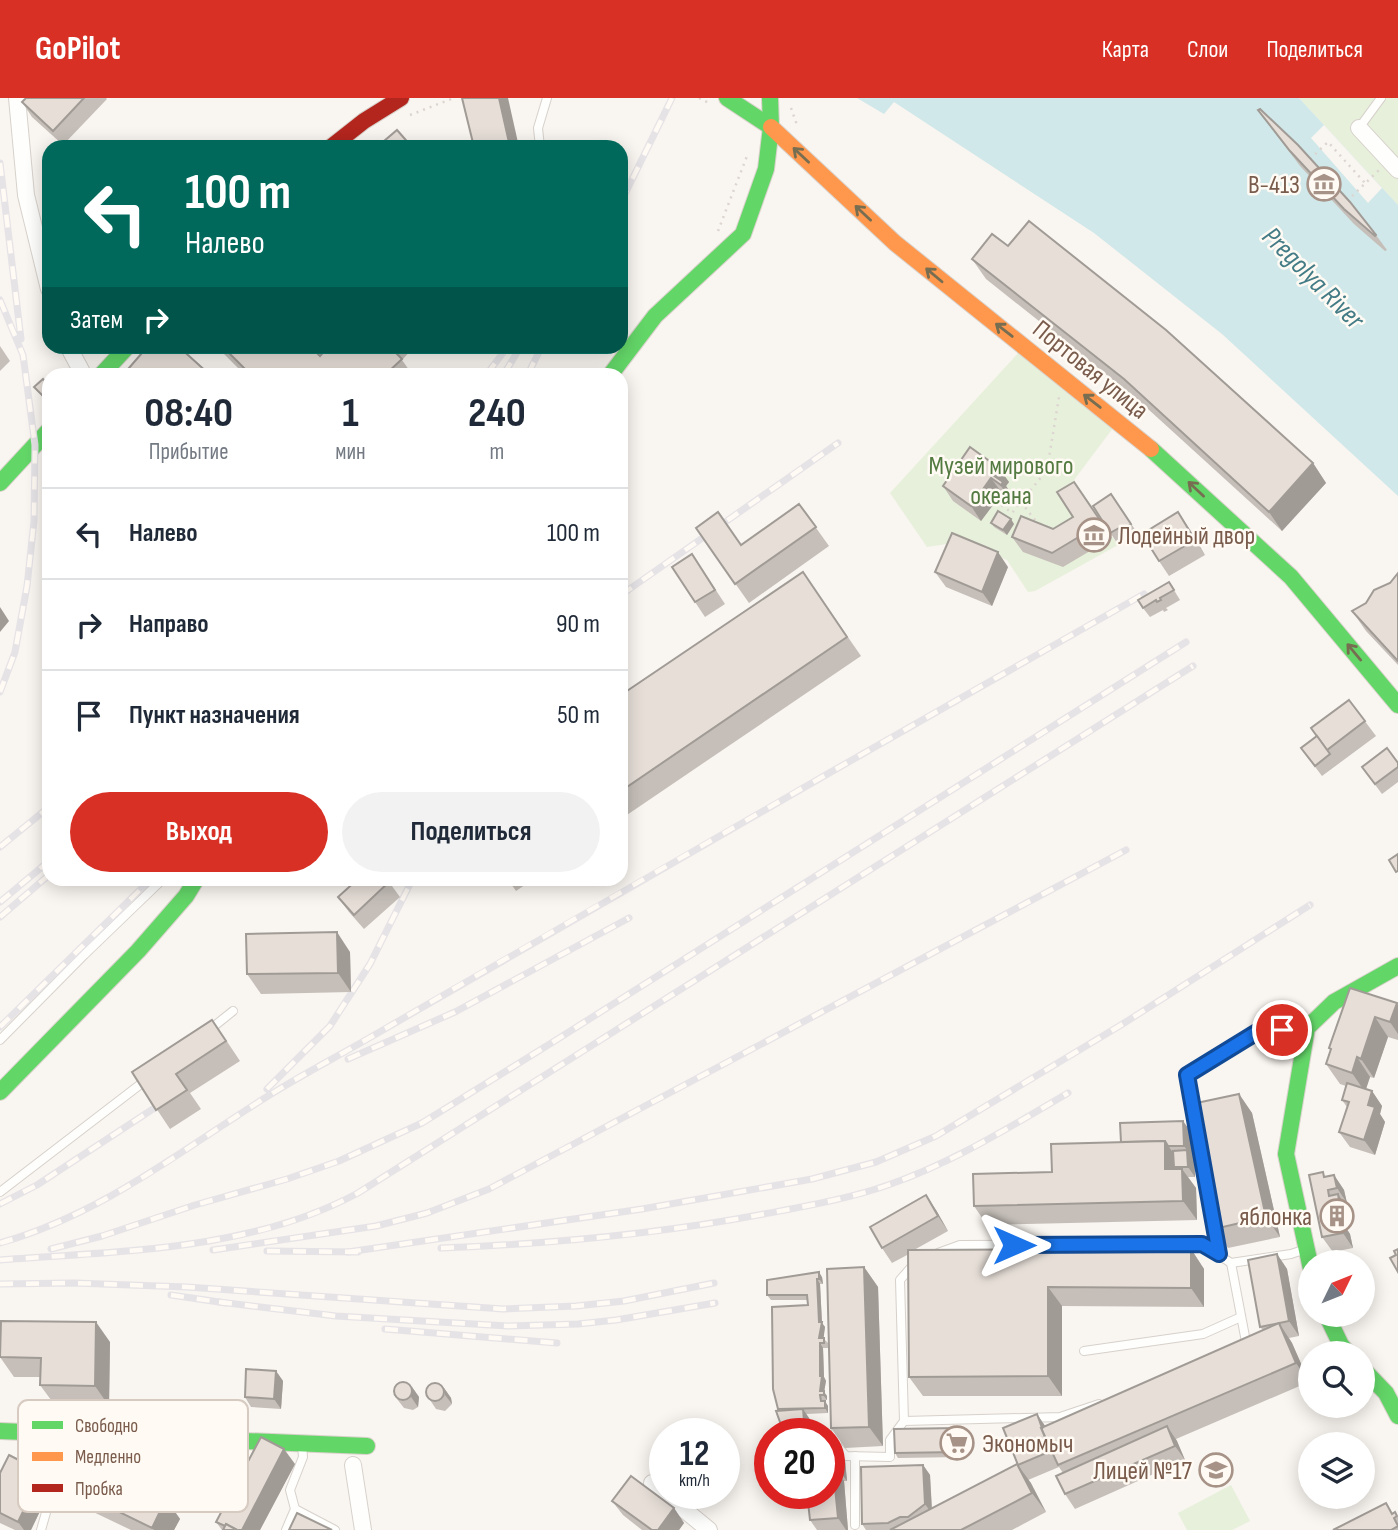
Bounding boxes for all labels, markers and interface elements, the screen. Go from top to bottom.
text: GoPilot [35,29,120,69]
text: Карта [1102,35,1149,64]
text: Слои [1187,35,1228,64]
text: Поделиться [1266,35,1363,64]
one-way arrow [792,147,810,163]
text: 100 m [185,164,291,223]
museum icon: B-413 [1305,165,1343,203]
icon: left [70,168,161,259]
place label: B-413 [1248,170,1300,201]
one-way arrow [855,205,872,222]
water label: Pregolya River [1255,220,1372,337]
text: Налево [185,224,265,263]
one-way arrow [926,267,944,283]
icon: right [137,301,175,339]
text: Затем [70,305,123,336]
street label: Портовая улица [1026,314,1154,426]
one-way arrow [995,323,1013,338]
text: 08:40 [144,388,233,439]
text: 1 [342,388,359,439]
text: 240 [468,388,526,439]
one-way arrow [1084,393,1102,408]
text: Прибытие [149,438,228,466]
text: мин [335,438,366,466]
text: m [489,438,504,466]
park label: Музей мирового океана [929,451,1073,512]
one-way arrow [1188,481,1205,498]
icon: left [70,515,108,553]
museum icon: Лодейный двор [1075,516,1113,554]
text: Налево [129,518,198,549]
text: 100 m [547,518,600,549]
place label: Лодейный двор [1118,521,1255,552]
icon: right [70,606,108,644]
text: Направо [129,609,208,640]
text: 90 m [556,609,600,640]
one-way arrow [1346,644,1362,662]
icon: arrive [70,697,108,735]
text: Пункт назначения [129,700,300,731]
text: 50 m [557,700,600,731]
button: Выход [70,792,328,872]
button: Поделиться [342,792,600,872]
pin [1252,1000,1312,1060]
icon: arrive [1263,1011,1301,1049]
building icon: яблонка [1318,1197,1356,1235]
place label: яблонка [1239,1202,1312,1233]
position arrow [977,1208,1051,1282]
north arrow [1298,1250,1376,1326]
map controls [1298,1250,1375,1509]
button: search [1298,1341,1375,1418]
legend [18,1400,248,1512]
text: Свободно [75,1415,138,1438]
speed limit sign: 20 [754,1418,845,1509]
supermarket icon: Экономыч [938,1424,976,1462]
place label: Экономыч [982,1429,1074,1460]
button: layers [1298,1432,1375,1509]
text: 12 [680,1433,709,1476]
text: Медленно [75,1446,141,1469]
school or university icon: Лицей №17 [1197,1451,1235,1489]
place label: Лицей №17 [1093,1456,1193,1487]
text: km/h [679,1470,710,1491]
text: Пробка [75,1478,123,1501]

